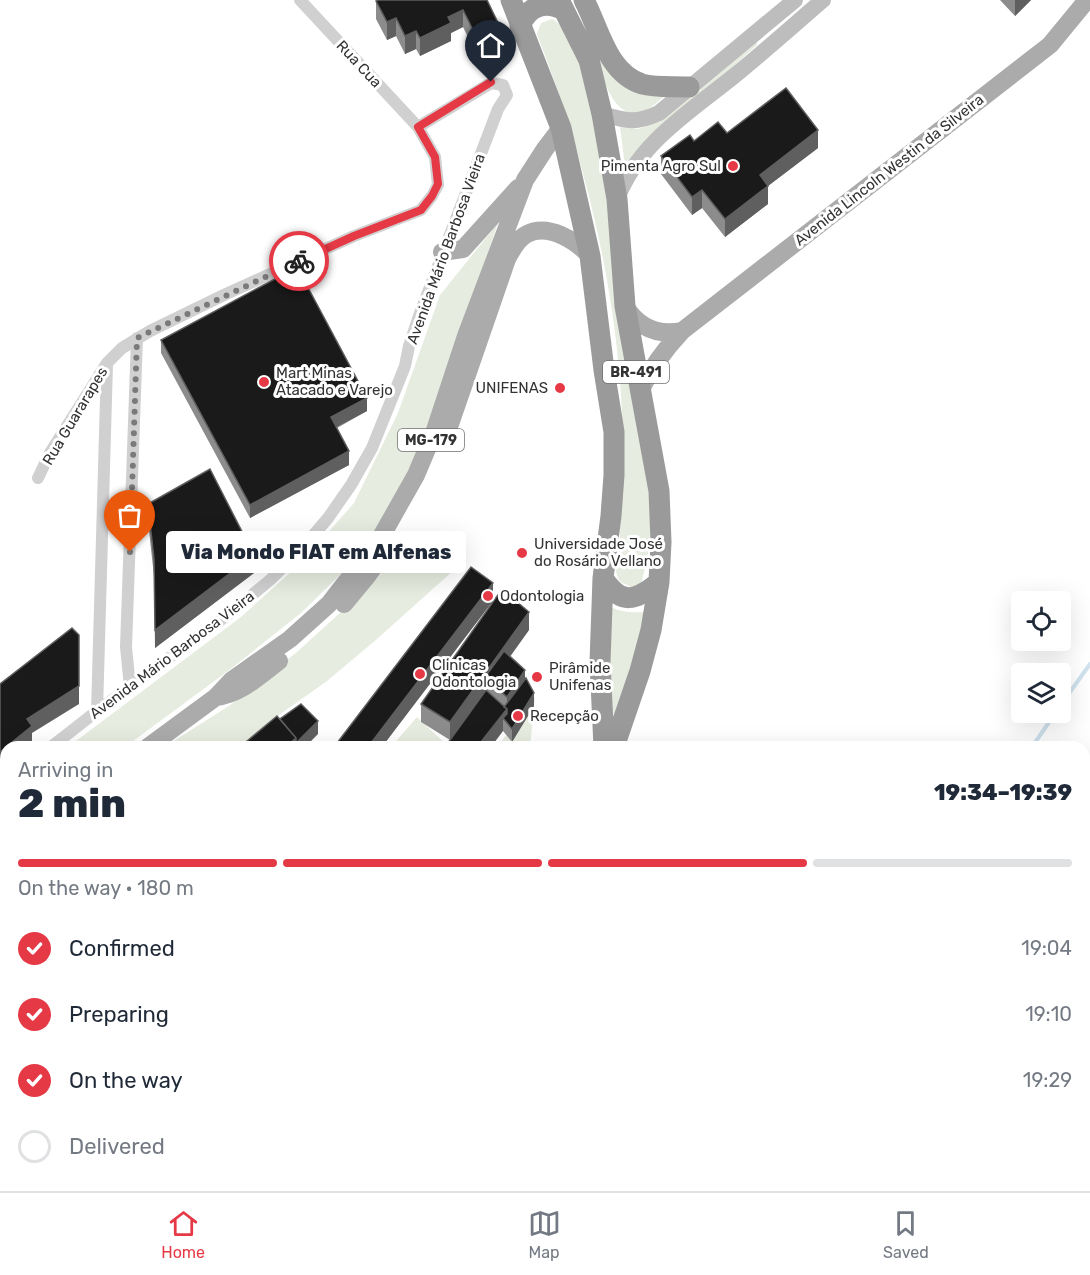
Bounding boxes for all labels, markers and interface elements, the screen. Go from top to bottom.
pin [465,20,516,82]
icon: home [474,29,507,62]
street label: Rua Cua [333,37,385,91]
street label: Avenida Lincoln Westin da Silveira [791,90,987,250]
street label: Avenida Mário Barbosa Vieira [403,151,489,347]
place label: Pimenta Agro Sul [601,157,721,175]
marker: Pimenta Agro Sul [726,159,740,173]
courier [269,231,329,291]
icon: bike [283,245,316,278]
road number: BR-491 [603,361,669,383]
street label: Rua Guararapes [39,363,111,468]
place label: Mart Minas Atacado e Varejo [276,364,393,399]
marker: Mart Minas Atacado e Varejo [257,375,271,389]
place label: UNIFENAS [475,379,548,397]
marker: UNIFENAS [553,381,567,395]
road number: MG-179 [398,429,464,451]
pin [104,490,155,552]
icon: bag [113,499,146,532]
callout: Via Mondo FIAT em Alfenas [166,531,466,573]
place label: Universidade José do Rosário Vellano [534,535,663,570]
text: Via Mondo FIAT em Alfenas [181,540,451,564]
marker: Universidade José do Rosário Vellano [515,546,529,560]
street label: Avenida Mário Barbosa Vieira [86,587,258,723]
place label: Odontologia [500,587,584,605]
marker: Odontologia [481,589,495,603]
map controls [1011,591,1071,723]
button: locate [1011,591,1071,651]
place label: Clinicas Odontologia [432,656,516,691]
place label: Pirâmide Unifenas [549,659,612,694]
button: layers [1011,663,1071,723]
marker: Clinicas Odontologia [413,667,427,681]
marker: Pirâmide Unifenas [530,670,544,684]
place label: Recepção [530,707,599,725]
marker: Recepção [511,709,525,723]
text: Arriving in [18,758,113,782]
text: 19:34–19:39 [934,779,1072,806]
text: 2 min [18,781,126,827]
text: On the way · 180 m [18,876,194,900]
icon: check [18,932,51,965]
text: Confirmed [69,935,175,962]
text: 19:04 [1021,936,1072,960]
icon: check [18,998,51,1031]
text: Preparing [69,1001,169,1028]
text: 19:10 [1025,1002,1072,1026]
icon: check [18,1064,51,1097]
text: On the way [69,1067,183,1094]
text: 19:29 [1023,1068,1072,1092]
text: Delivered [69,1133,165,1160]
tab: Home [161,1207,205,1262]
tab: Map [528,1207,561,1262]
tab: Saved [883,1207,929,1262]

